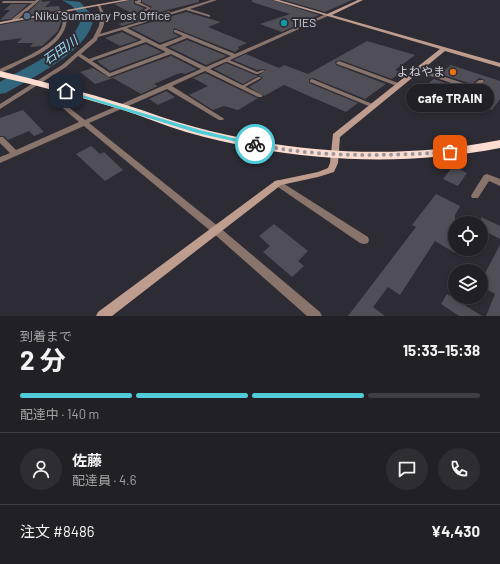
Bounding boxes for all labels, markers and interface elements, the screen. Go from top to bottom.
place label: Niku Summary Post Office [35,8,170,22]
marker: Niku Summary Post Office [22,11,32,21]
place label: TIES [292,15,316,29]
marker: TIES [279,18,289,28]
water label: 石田川 [39,31,82,68]
place label: よねやま [397,64,445,78]
marker: よねやま [448,67,458,77]
pin [49,74,83,108]
icon: home [55,80,77,102]
callout: cafe TRAIN [406,84,494,112]
text: cafe TRAIN [418,90,482,106]
courier [235,124,275,164]
icon: bike [244,133,266,155]
pin [433,135,467,169]
icon: bag [439,141,461,163]
map controls [448,216,488,304]
button: locate [448,216,488,256]
button: layers [448,264,488,304]
text: 到着まで [20,328,72,344]
text: 15:33–15:38 [403,341,480,359]
text: 2 分 [20,344,66,375]
text: 配達中 · 140 m [20,406,99,422]
button: person [20,448,62,490]
button: chat [386,448,428,490]
button: phone [438,448,480,490]
text: 佐藤 [72,451,102,469]
text: 配達員 · 4.6 [72,472,136,488]
text: 注文 #8486 [20,522,95,540]
text: ¥4,430 [431,522,480,540]

